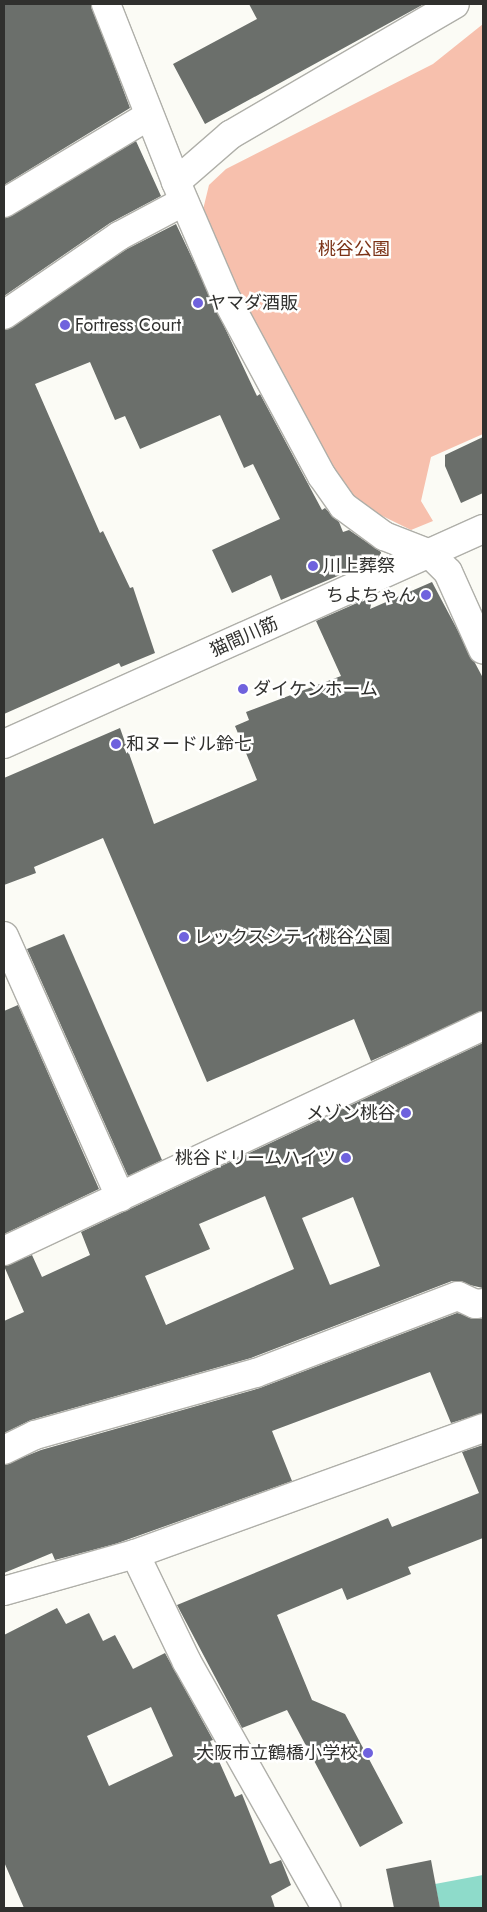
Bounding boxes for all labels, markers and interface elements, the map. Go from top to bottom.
park label: 桃谷公園 [318,238,390,260]
place label: ヤマダ酒販 [208,292,298,314]
marker: ヤマダ酒販 [192,297,204,309]
place label: Fortress Court [75,314,181,336]
marker: Fortress Court [59,319,71,331]
place label: 川上葬祭 [323,555,395,577]
marker: 川上葬祭 [307,560,319,572]
place label: ちよちゃん [326,584,416,606]
marker: ちよちゃん [420,589,432,601]
street label: 猫間川筋 [207,612,281,662]
place label: ダイケンホーム [253,678,379,700]
marker: ダイケンホーム [237,683,249,695]
place label: 和ヌードル鈴七 [126,733,252,755]
marker: 和ヌードル鈴七 [110,738,122,750]
place label: レックスシティ桃谷公園 [194,926,392,948]
marker: レックスシティ桃谷公園 [178,931,190,943]
place label: メゾン桃谷 [306,1102,396,1124]
marker: メゾン桃谷 [400,1107,412,1119]
place label: 桃谷ドリームハイツ [174,1147,336,1169]
marker: 桃谷ドリームハイツ [340,1152,352,1164]
place label: 大阪市立鶴橋小学校 [196,1742,358,1764]
marker: 大阪市立鶴橋小学校 [362,1747,374,1759]

